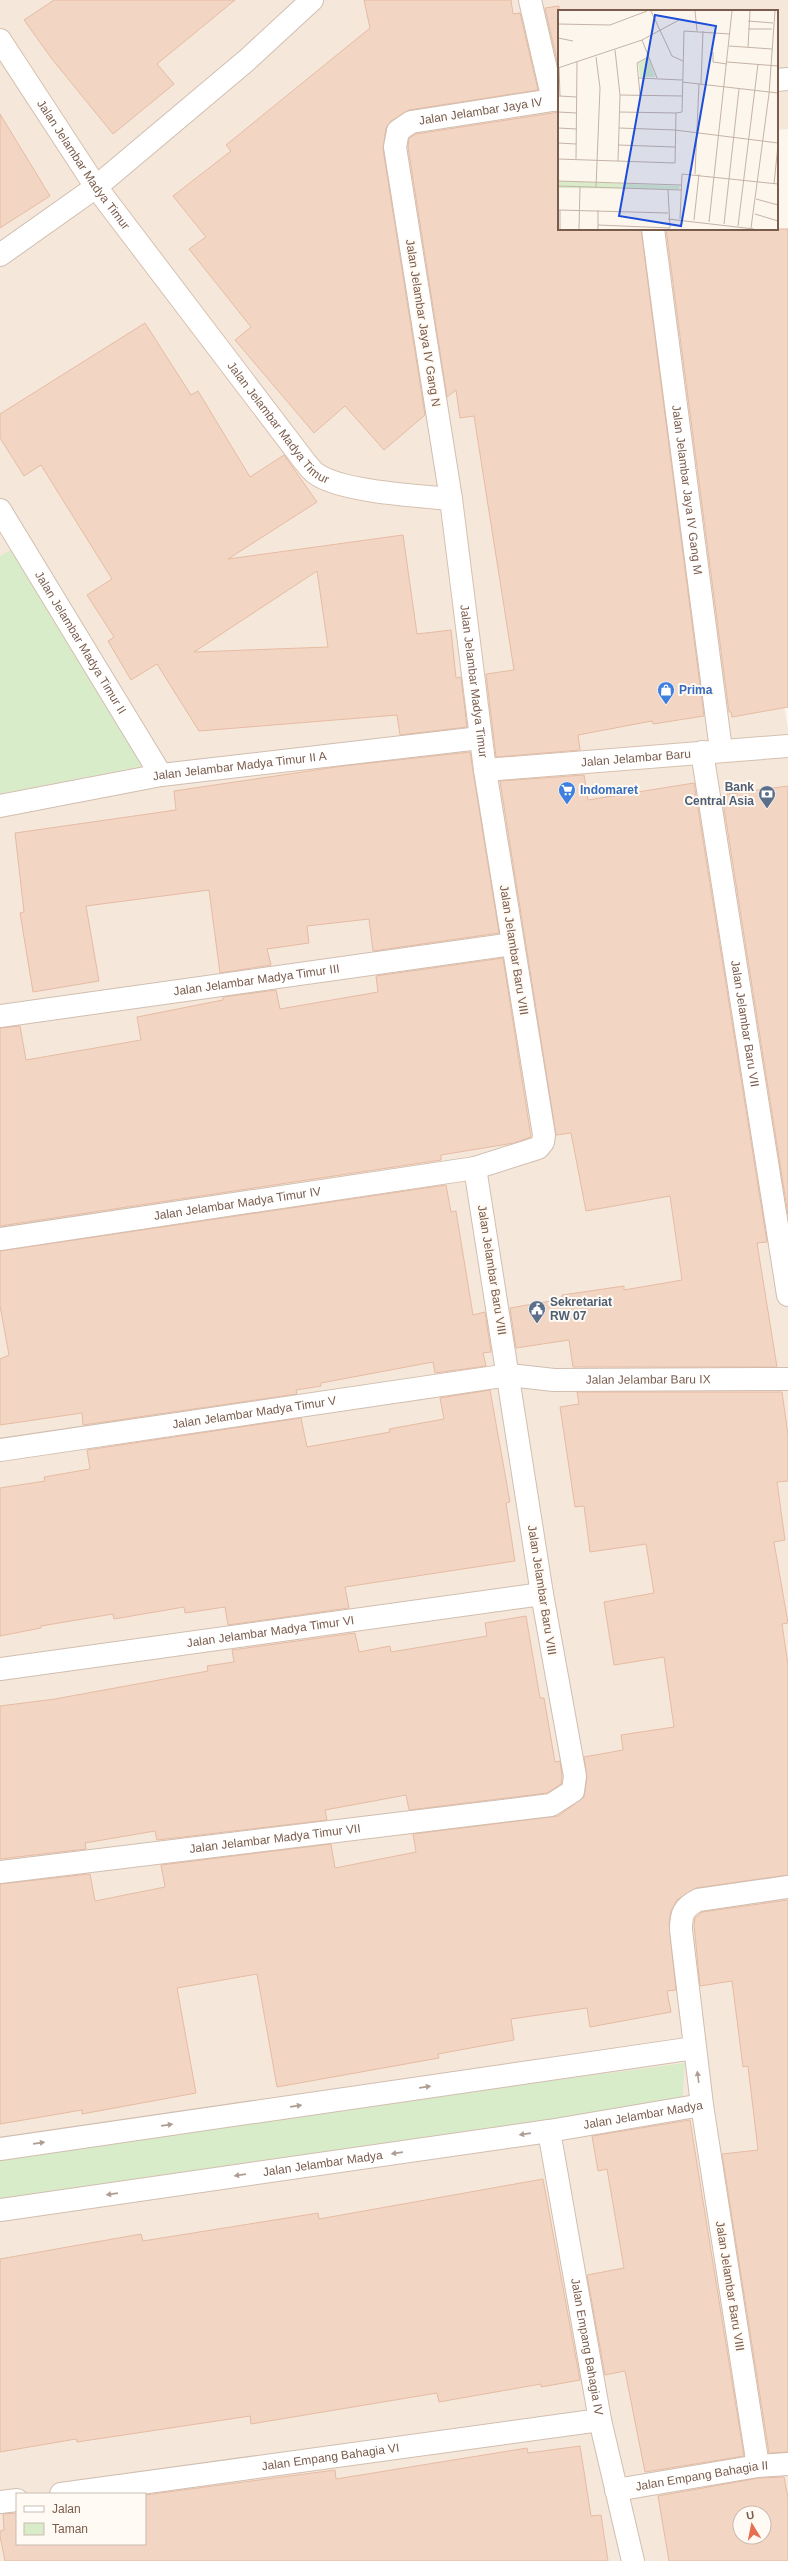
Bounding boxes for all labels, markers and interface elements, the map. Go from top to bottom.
inset map [558,10,778,230]
street label: Jalan Jelambar Jaya IV [418,95,543,128]
street label: Jalan Jelambar Madya Timur [34,97,133,232]
street label: Jalan Jelambar Jaya IV Gang N [403,238,443,408]
street label: Jalan Jelambar Madya Timur [224,359,331,487]
street label: Jalan Jelambar Jaya IV Gang M [669,404,705,575]
street label: Jalan Jelambar Madya Timur II [32,569,129,716]
street label: Jalan Jelambar Madya Timur [457,604,490,759]
shop icon: Prima [656,680,676,705]
place label: Prima [679,683,713,697]
street label: Jalan Jelambar Baru [580,747,691,769]
street label: Jalan Jelambar Madya Timur II A [151,749,327,783]
supermarket icon: Indomaret [557,780,577,805]
place label: Bank Central Asia [684,780,754,808]
place label: Indomaret [580,783,638,797]
bank icon: Bank Central Asia [757,784,777,809]
street label: Jalan Jelambar Baru VIII [497,884,531,1016]
street label: Jalan Jelambar Baru VII [728,959,762,1088]
street label: Jalan Jelambar Madya Timur III [172,961,340,999]
street label: Jalan Jelambar Madya Timur IV [153,1184,322,1223]
street label: Jalan Jelambar Baru VIII [475,1204,509,1336]
place label: Sekretariat RW 07 [550,1295,612,1323]
public building icon: Sekretariat RW 07 [527,1299,547,1324]
street label: Jalan Jelambar Baru IX [586,1372,711,1387]
street label: Jalan Jelambar Madya Timur V [171,1394,337,1432]
street label: Jalan Jelambar Baru VIII [525,1524,559,1656]
street label: Jalan Jelambar Madya Timur VI [186,1613,355,1650]
street label: Jalan Jelambar Madya Timur VII [189,1821,361,1856]
one-way arrow [695,2071,701,2083]
one-way arrow [418,2084,431,2090]
street label: Jalan Jelambar Madya [582,2098,704,2132]
one-way arrow [290,2103,302,2109]
one-way arrow [161,2121,173,2127]
one-way arrow [519,2131,532,2137]
one-way arrow [33,2140,45,2146]
street label: Jalan Jelambar Madya [262,2148,384,2179]
one-way arrow [391,2150,403,2156]
one-way arrow [234,2172,246,2178]
one-way arrow [106,2191,118,2197]
street label: Jalan Jelambar Baru VIII [713,2220,747,2352]
street label: Jalan Empang Bahagia IV [568,2277,606,2416]
street label: Jalan Empang Bahagia VI [261,2441,400,2473]
street label: Jalan Empang Bahagia II [634,2458,769,2494]
legend [16,2493,146,2545]
text: Jalan [52,2502,81,2516]
north arrow [732,2505,772,2545]
text: U [745,2509,755,2522]
text: Taman [52,2522,88,2536]

